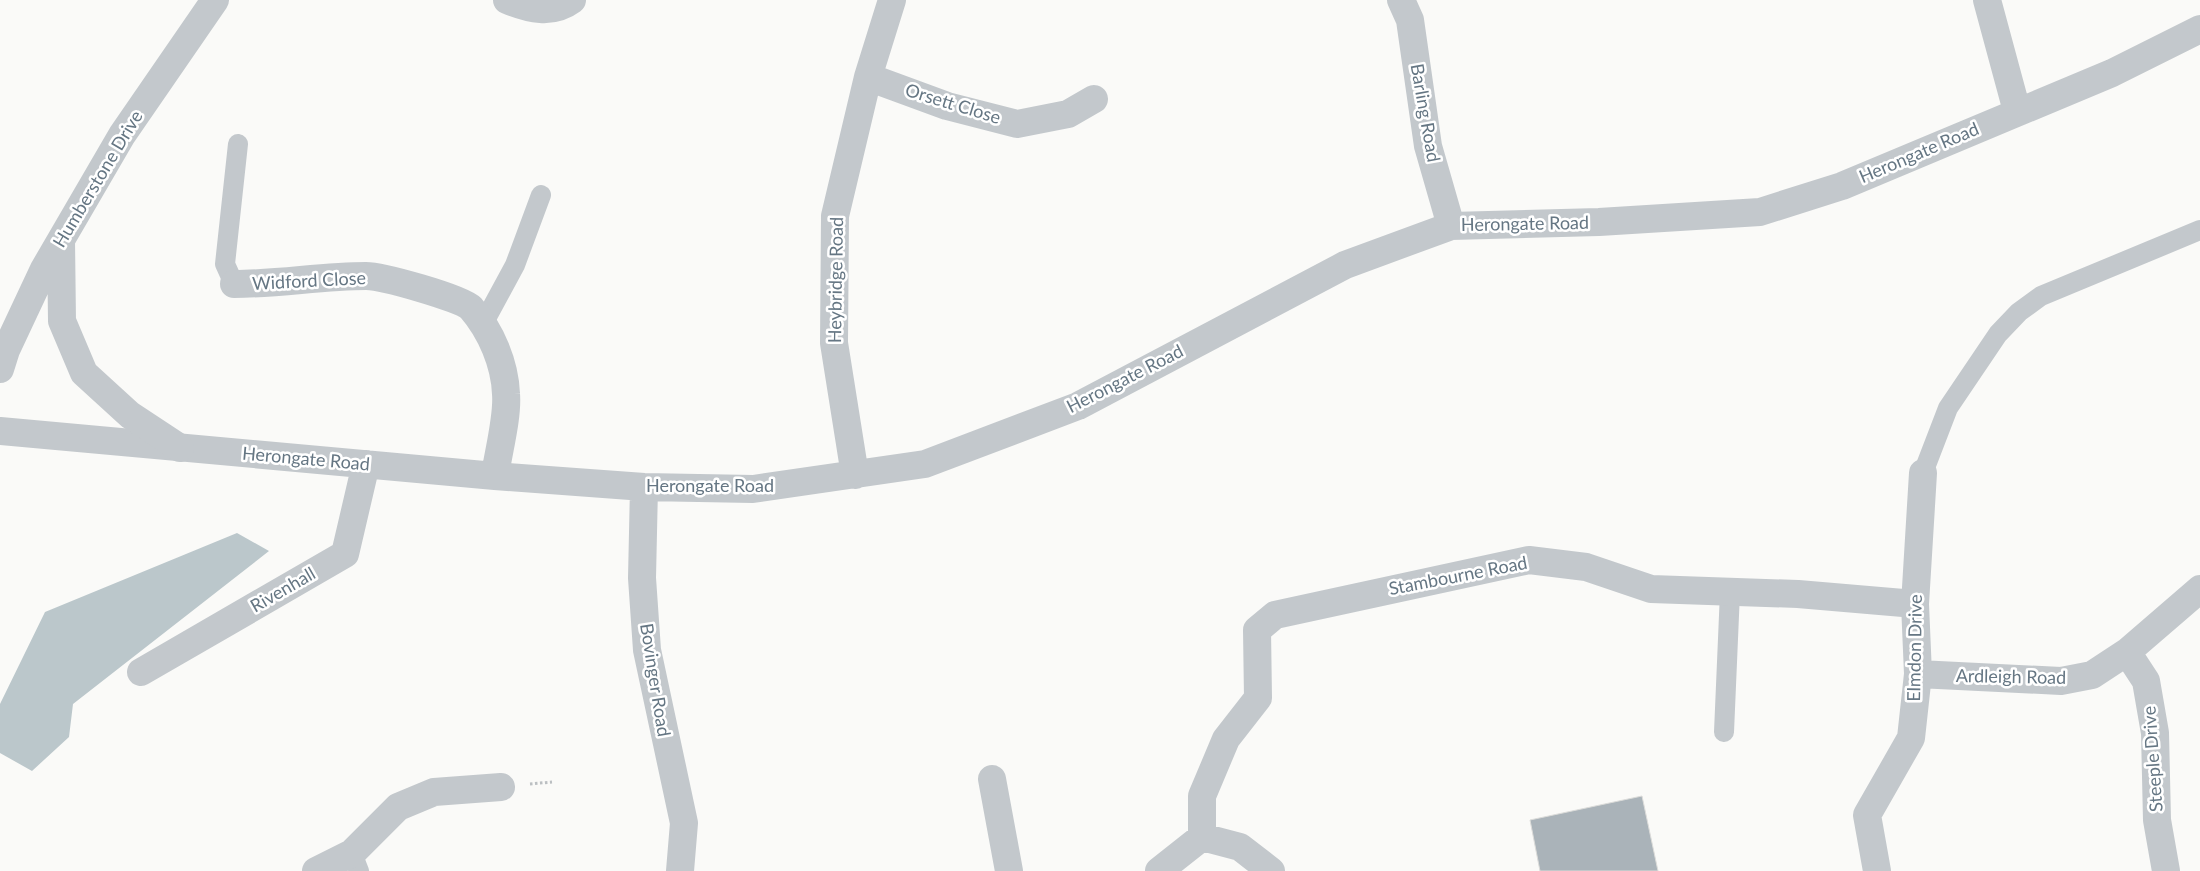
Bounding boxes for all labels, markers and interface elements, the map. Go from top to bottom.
street label: Barling Road [1407,62,1445,164]
street label: Orsett Close [903,78,1004,128]
street label: Humberstone Drive [48,106,147,251]
street label: Herongate Road [1855,117,1982,187]
street label: Herongate Road [1461,211,1589,235]
street label: Heybridge Road [823,217,847,343]
street label: Widford Close [252,266,366,294]
street label: Herongate Road [1063,339,1187,417]
street label: Herongate Road [241,441,371,475]
street label: Herongate Road [646,474,774,496]
street label: Stambourne Road [1387,551,1529,599]
street label: Rivenhall [246,562,319,617]
street label: Elmdon Drive [1902,594,1926,702]
street label: Bovinger Road [636,622,676,738]
street label: Ardleigh Road [1956,664,2066,688]
street label: Steeple Drive [2137,705,2167,813]

